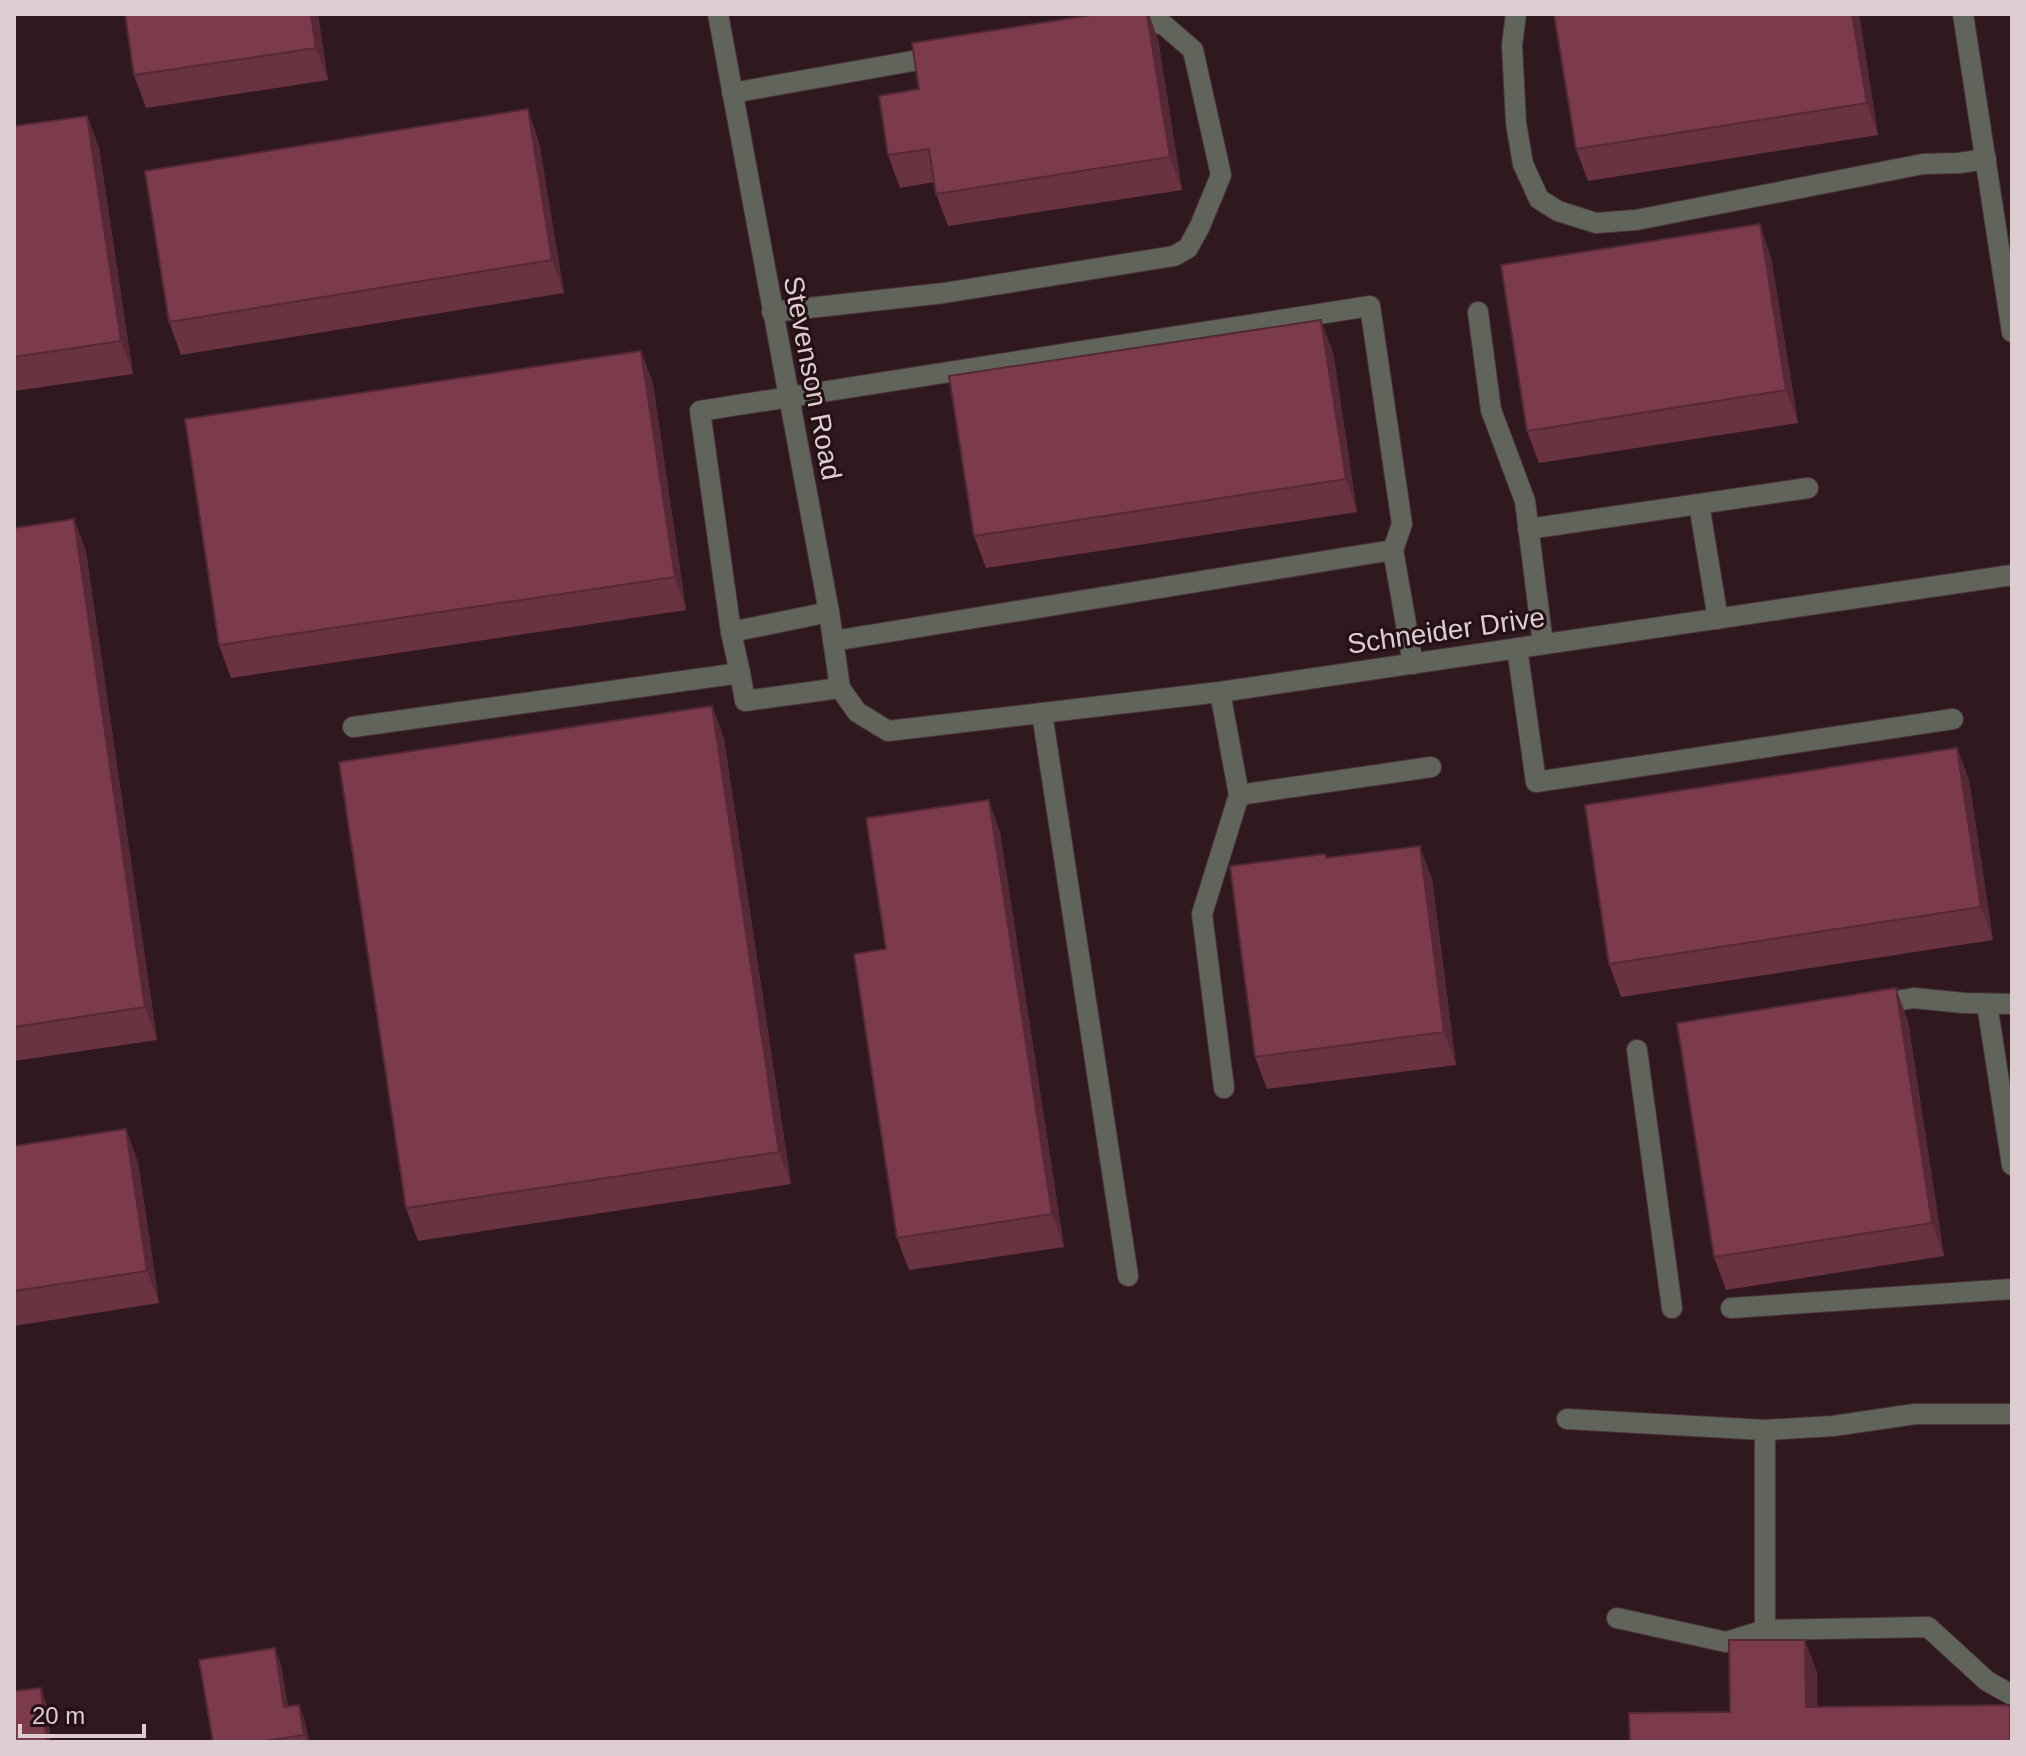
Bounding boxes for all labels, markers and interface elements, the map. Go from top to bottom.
street label: Stevenson Road [778,274,847,483]
street label: Schneider Drive [1345,601,1547,660]
scale bar [20,1688,144,1738]
text: 20 m [32,1702,85,1729]

